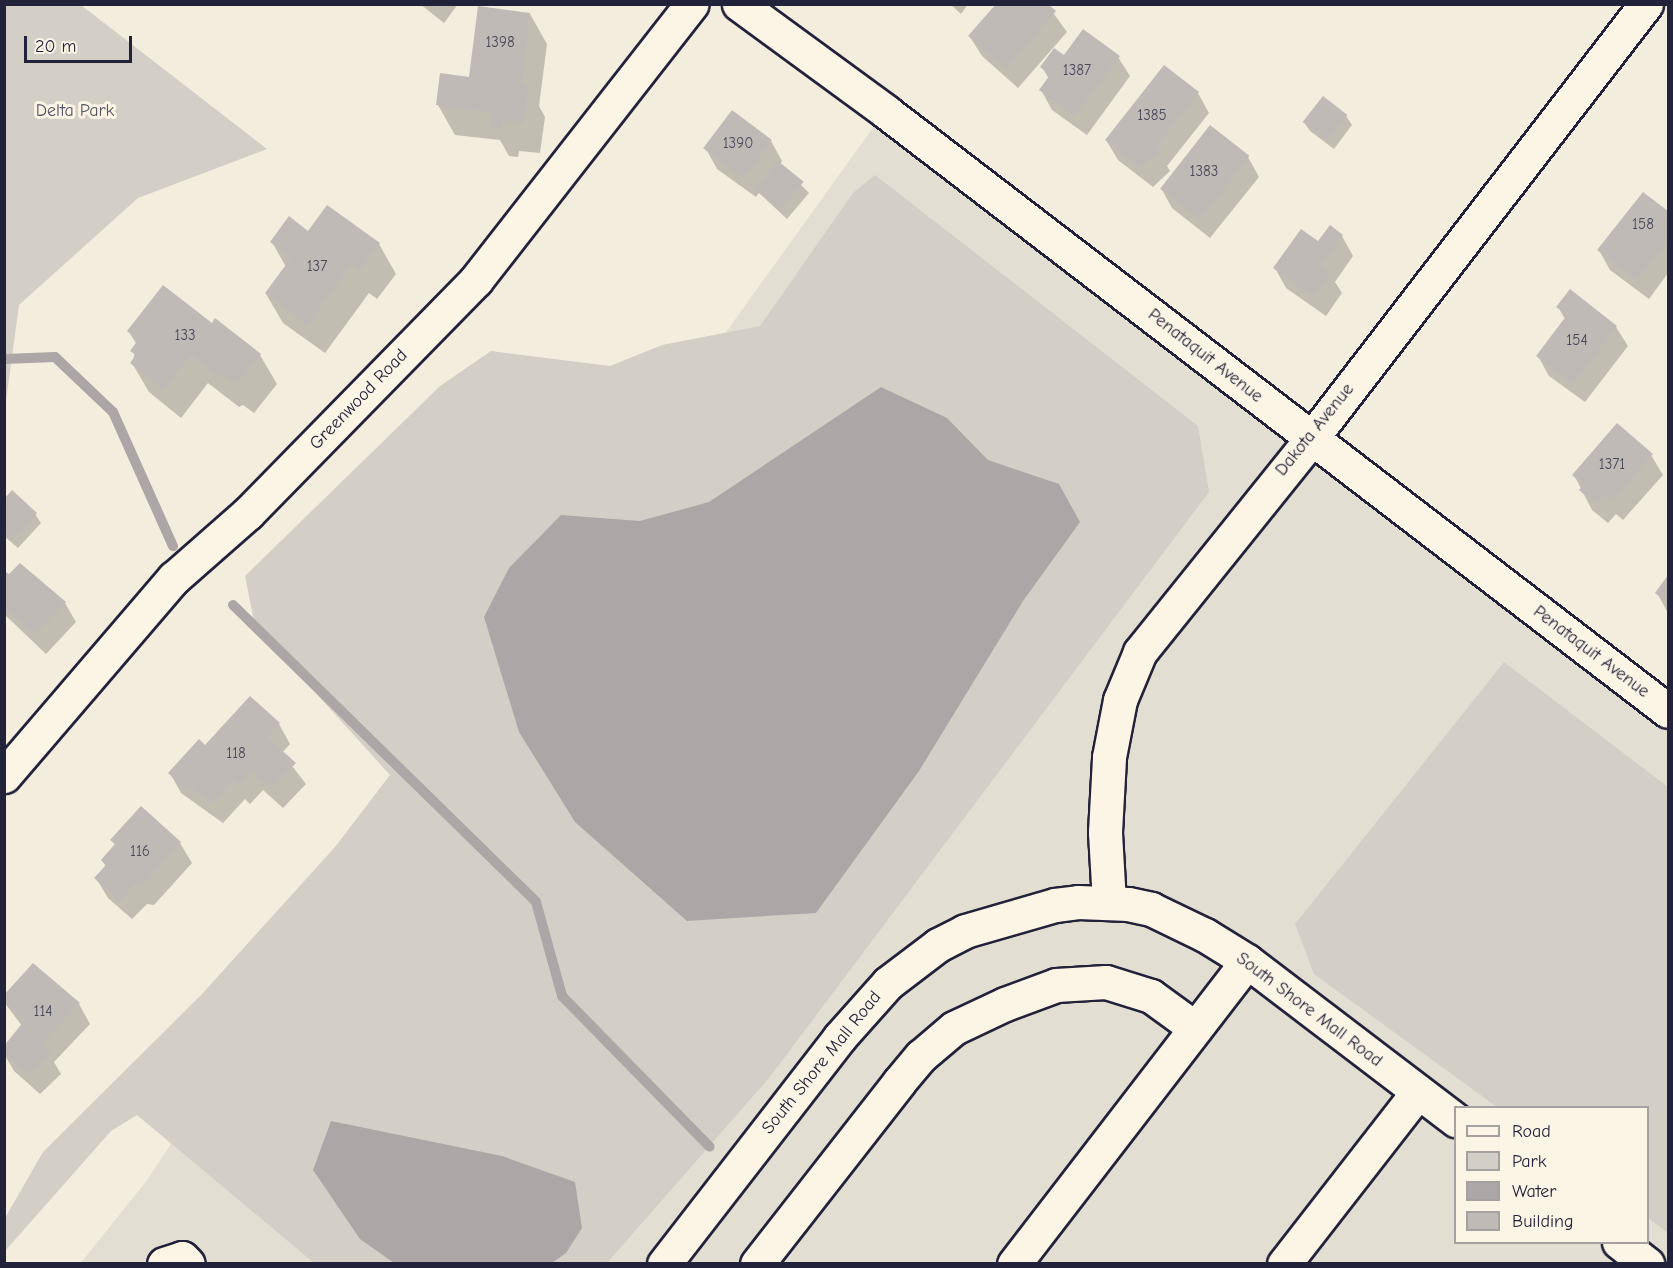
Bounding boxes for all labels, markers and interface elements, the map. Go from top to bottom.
scale bar [27,24,135,62]
house number: 1398 [485,34,515,52]
text: 20 m [35,36,76,57]
house number: 1387 [1063,62,1091,80]
park label: Delta Park [36,100,114,122]
house number: 1385 [1137,107,1167,125]
house number: 1390 [723,135,753,153]
house number: 1383 [1190,163,1218,181]
house number: 158 [1632,216,1654,234]
house number: 137 [307,258,327,276]
street label: Penataquit Avenue [1143,304,1267,408]
house number: 133 [174,327,196,345]
house number: 154 [1566,332,1588,350]
street label: Greenwood Road [306,345,412,455]
street label: Dakota Avenue [1271,379,1359,481]
house number: 1371 [1599,456,1625,474]
street label: Penataquit Avenue [1529,601,1653,703]
house number: 118 [226,745,246,763]
house number: 116 [130,843,150,861]
street label: South Shore Mall Road [1232,948,1386,1072]
street label: South Shore Mall Road [758,987,886,1139]
house number: 114 [33,1003,53,1021]
legend [1454,1106,1649,1244]
text: Road [1512,1121,1551,1142]
text: Park [1512,1151,1546,1172]
text: Water [1512,1181,1556,1202]
text: Building [1512,1211,1574,1232]

